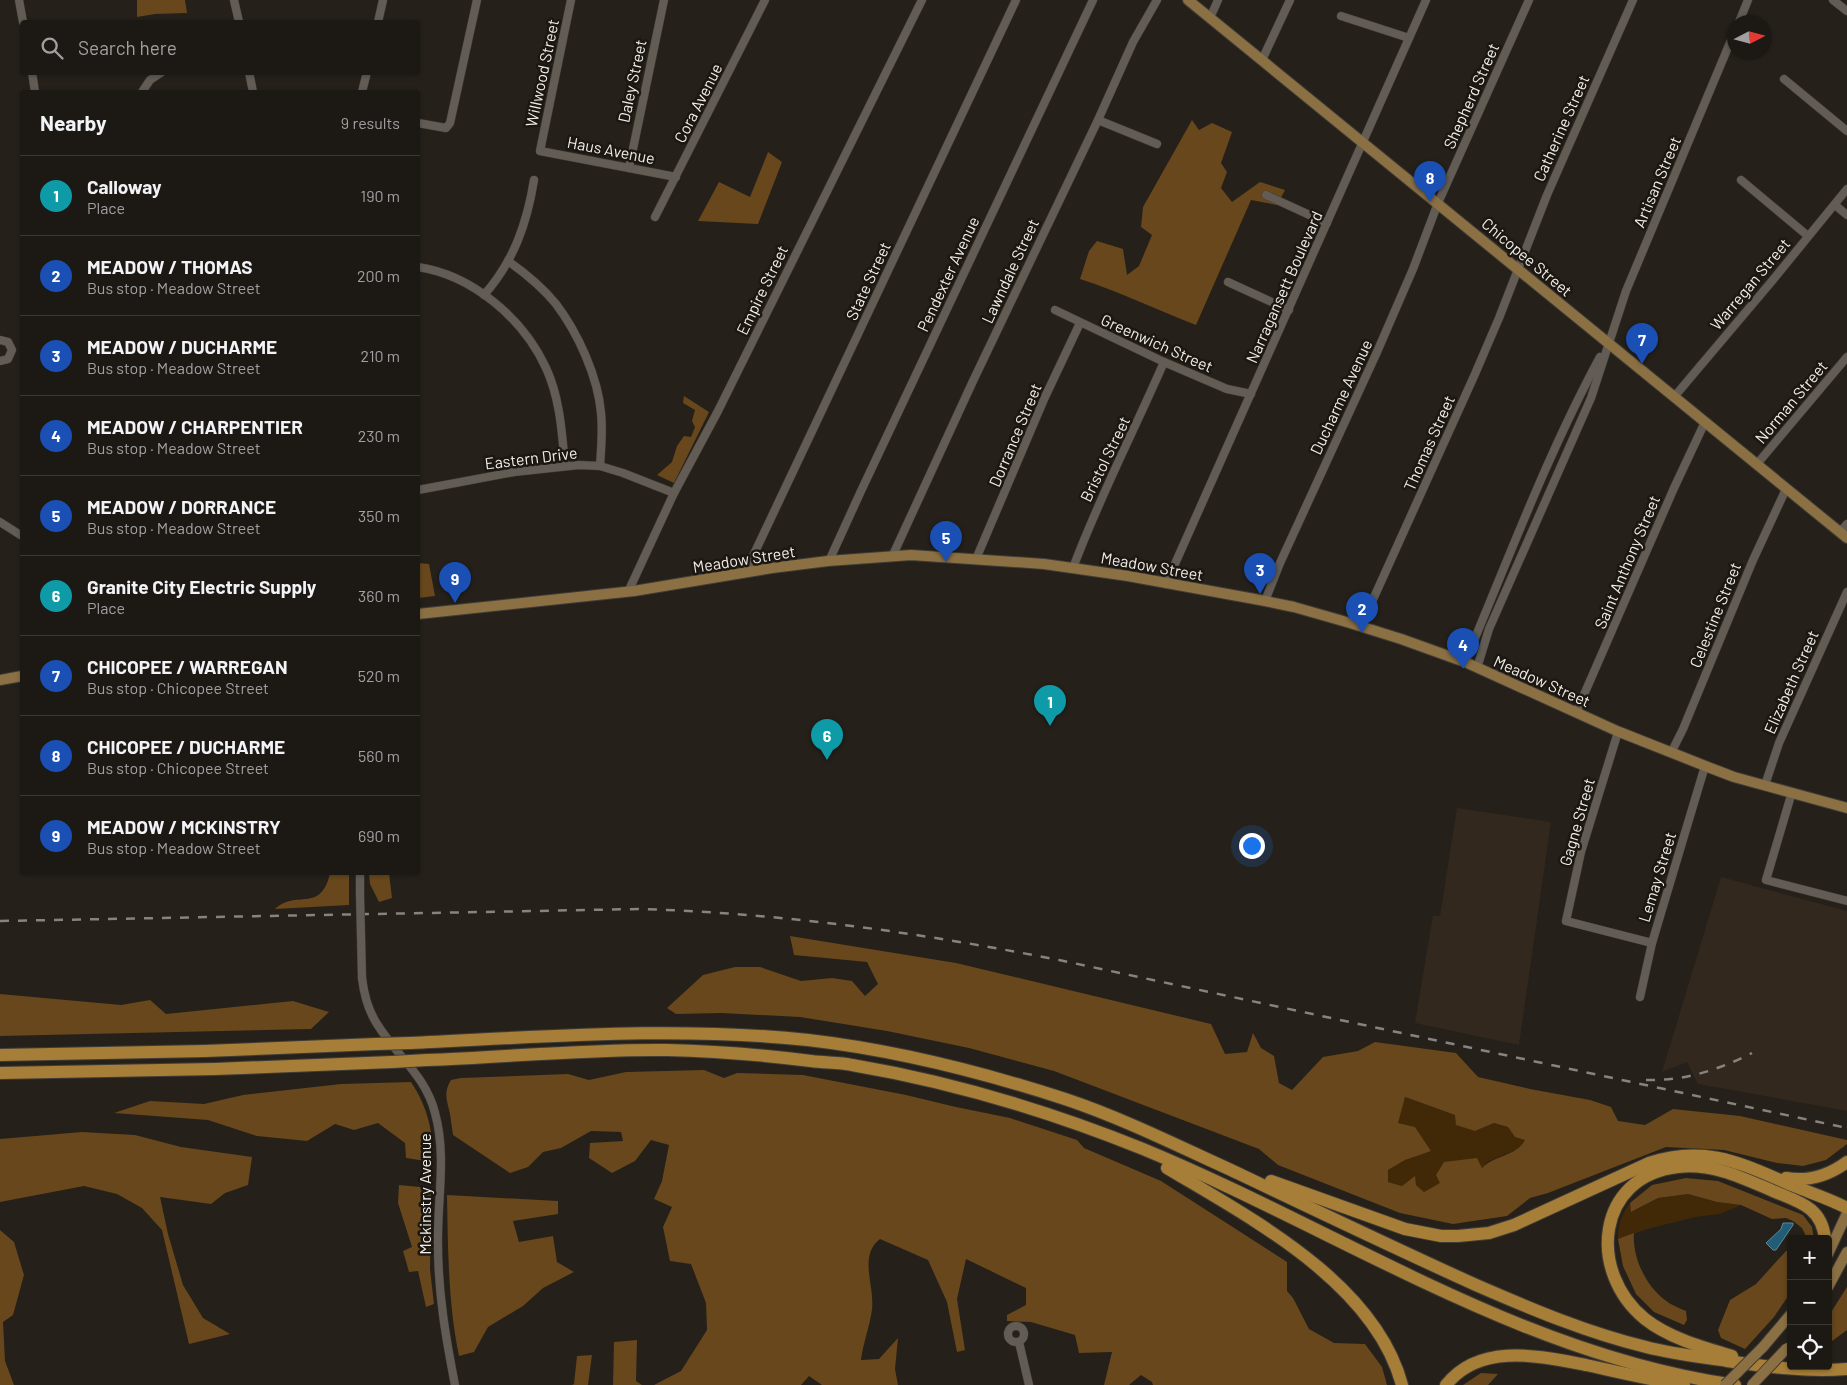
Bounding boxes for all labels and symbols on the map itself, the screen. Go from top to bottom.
north arrow [1727,15,1772,60]
street label: Willwood Street [521,17,562,129]
street label: Daley Street [613,38,650,124]
street label: Shepherd Street [1439,40,1502,152]
street label: Cora Avenue [669,60,726,146]
street label: Catherine Street [1529,72,1592,184]
street label: Haus Avenue [566,132,657,167]
street label: Artisan Street [1629,133,1684,230]
pin: 8 [1414,161,1446,202]
street label: Narragansett Boulevard [1241,208,1326,366]
street label: Pendexter Avenue [913,213,983,334]
street label: Chicopee Street [1478,213,1576,300]
street label: Lawndale Street [977,215,1042,326]
street label: Warregan Street [1706,234,1793,333]
street label: State Street [841,239,894,323]
street label: Empire Street [732,242,791,338]
street label: Greenwich Street [1098,309,1216,376]
pin: 7 [1626,323,1658,364]
street label: Ducharme Avenue [1306,336,1376,457]
street label: Norman Street [1750,356,1831,447]
street label: Dorrance Street [984,380,1045,489]
street label: Thomas Street [1399,392,1458,493]
street label: Bristol Street [1076,413,1133,505]
street label: Eastern Drive [484,442,578,473]
street label: Saint Anthony Street [1590,492,1663,631]
pin: 5 [930,521,962,562]
street label: Meadow Street [691,541,797,576]
street label: Meadow Street [1099,547,1205,584]
pin: 3 [1244,553,1276,594]
street label: Celestine Street [1685,559,1744,670]
pin: 9 [439,562,471,603]
pin: 2 [1346,592,1378,633]
street label: Elizabeth Street [1759,627,1822,736]
pin: 4 [1447,628,1479,669]
street label: Meadow Street [1491,651,1593,710]
pin: 1 [1034,685,1066,726]
pin: 6 [811,719,843,760]
street label: Gagne Street [1555,776,1598,868]
street label: Lemay Street [1634,830,1679,924]
your location [1239,833,1265,859]
street label: Mckinstry Avenue [415,1133,434,1255]

